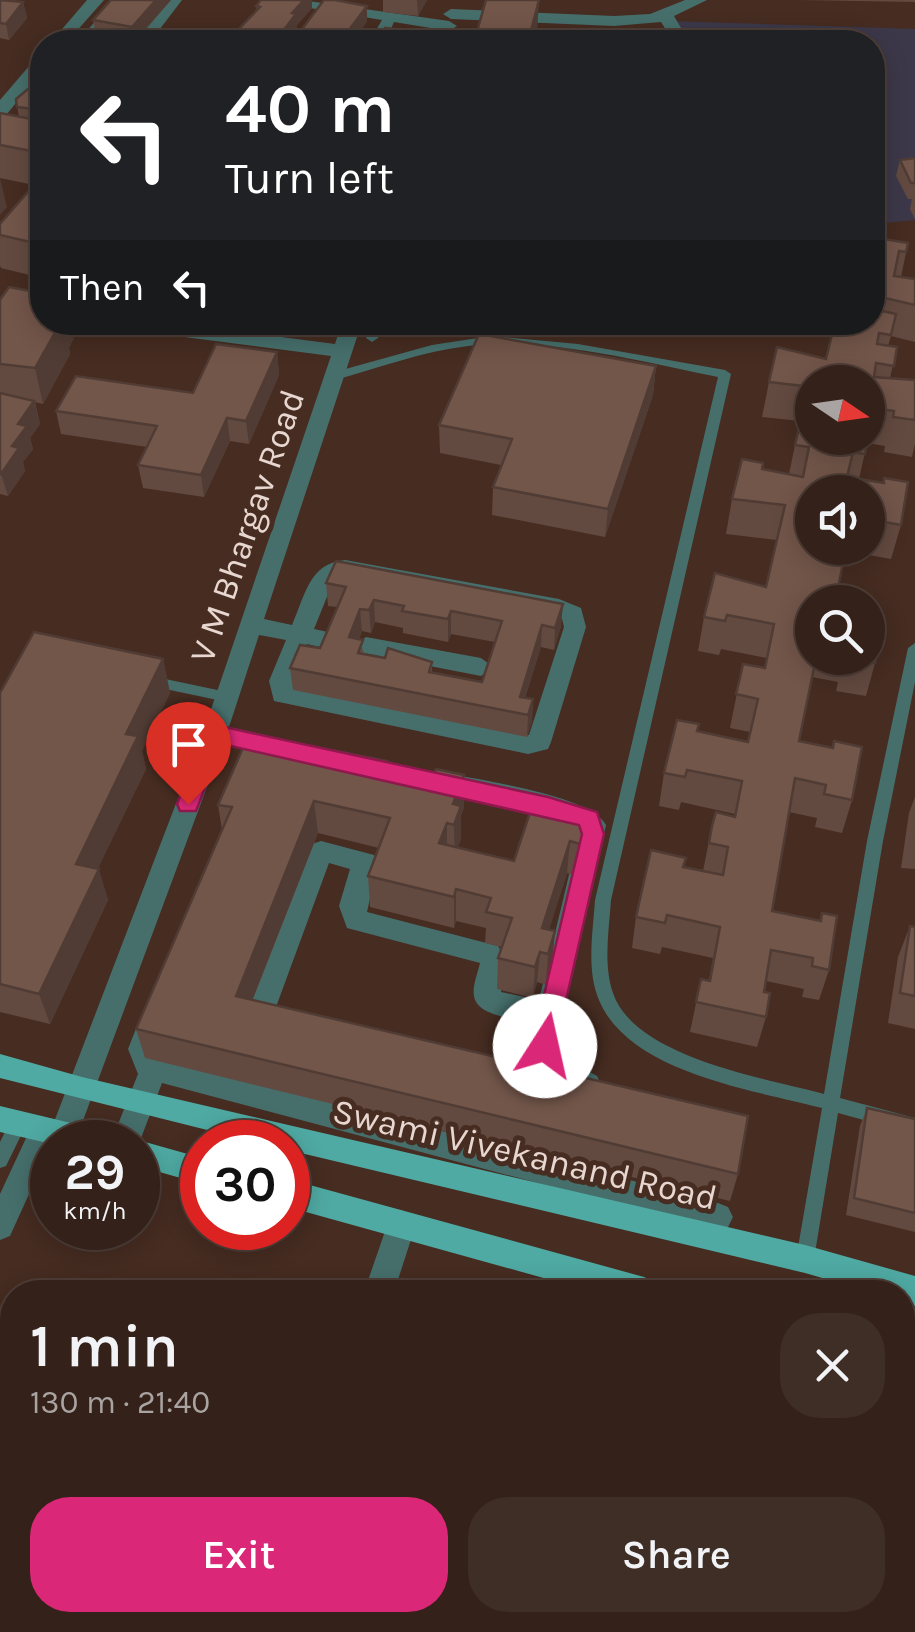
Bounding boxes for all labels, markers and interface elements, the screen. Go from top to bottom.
text: 40 m [225,68,395,150]
icon: left [60,70,190,200]
text: Turn left [225,152,394,204]
icon: left [164,260,219,315]
text: Then [60,265,144,310]
north arrow [795,365,885,455]
map controls [795,365,885,675]
street label: V M Bhargav Road [182,384,313,668]
button: sound [795,475,885,565]
button: search [795,585,885,675]
pin [146,702,231,805]
icon: arrive [161,717,216,772]
position arrow [493,994,597,1098]
street label: Swami Vivekanand Road [329,1090,721,1219]
speed limit sign: 30 [180,1120,310,1250]
text: 29 [65,1143,125,1202]
text: km/h [63,1196,127,1225]
text: 1 min [30,1311,179,1381]
button: close [780,1313,885,1418]
text: 130 m · 21:40 [30,1384,210,1421]
button: Exit [30,1497,448,1612]
button: Share [468,1497,885,1612]

